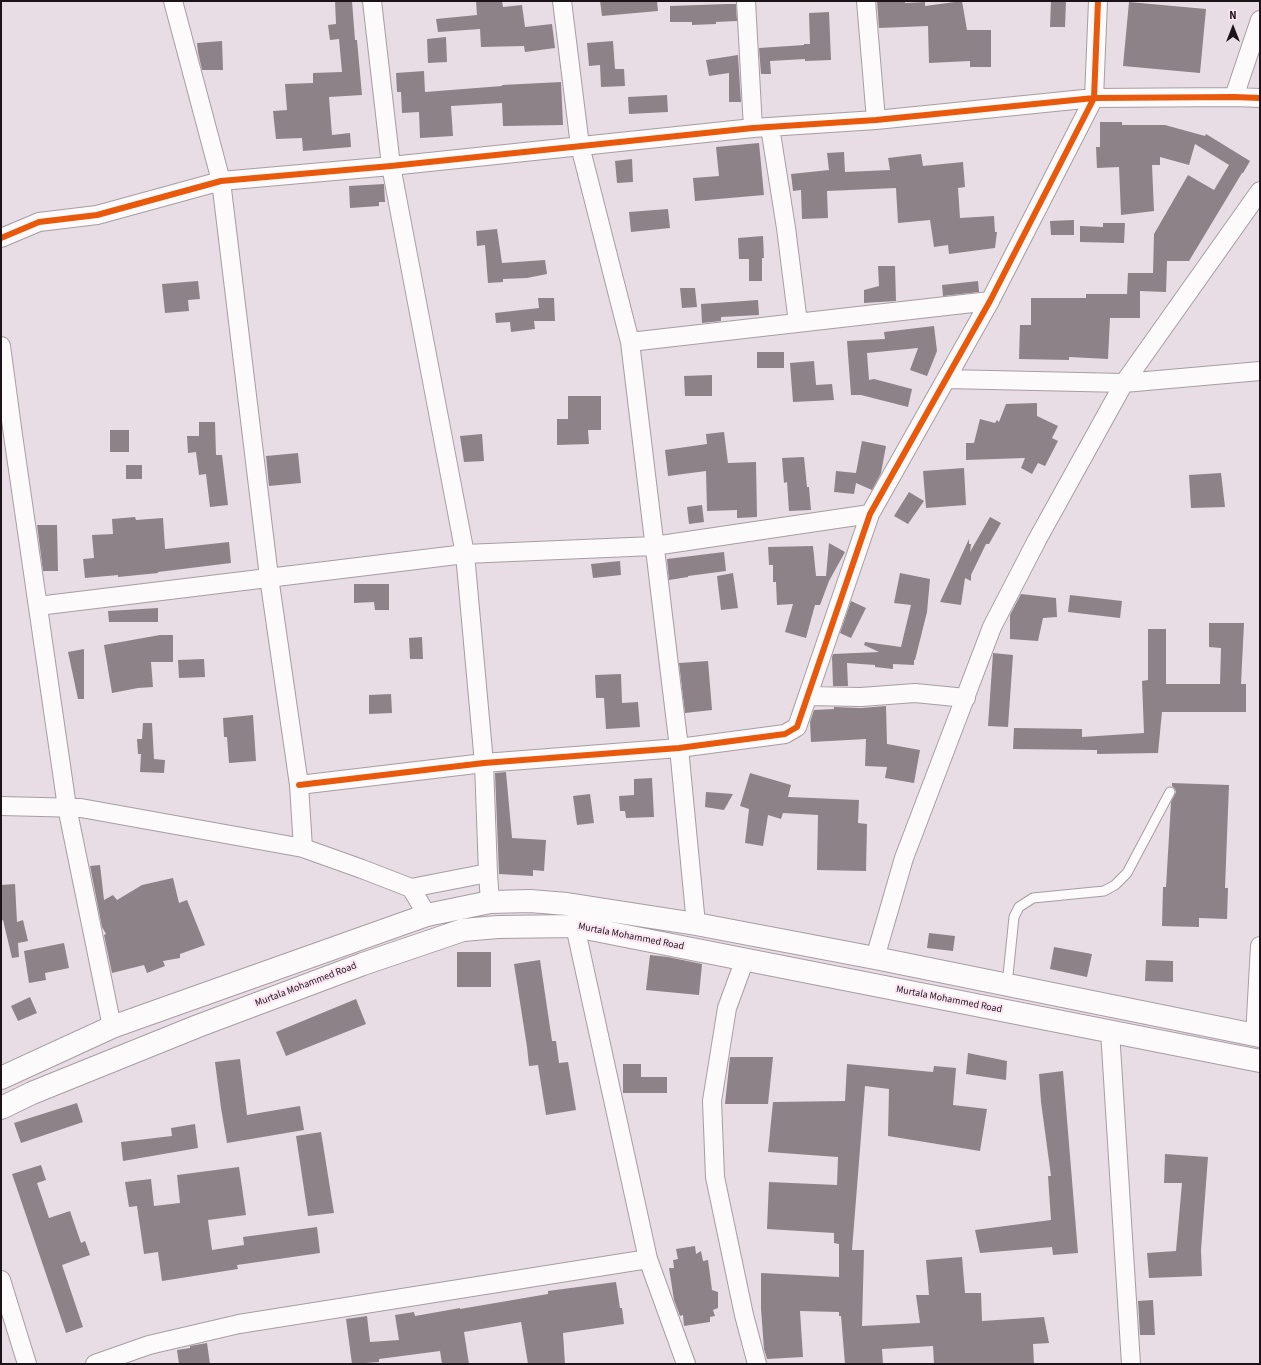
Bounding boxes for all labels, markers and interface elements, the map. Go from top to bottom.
north arrow [1213,8,1253,48]
text: N [1229,8,1237,23]
street label: Murtala Mohammed Road [577,921,685,953]
street label: Murtala Mohammed Road [254,960,358,1010]
street label: Murtala Mohammed Road [895,984,1003,1016]

